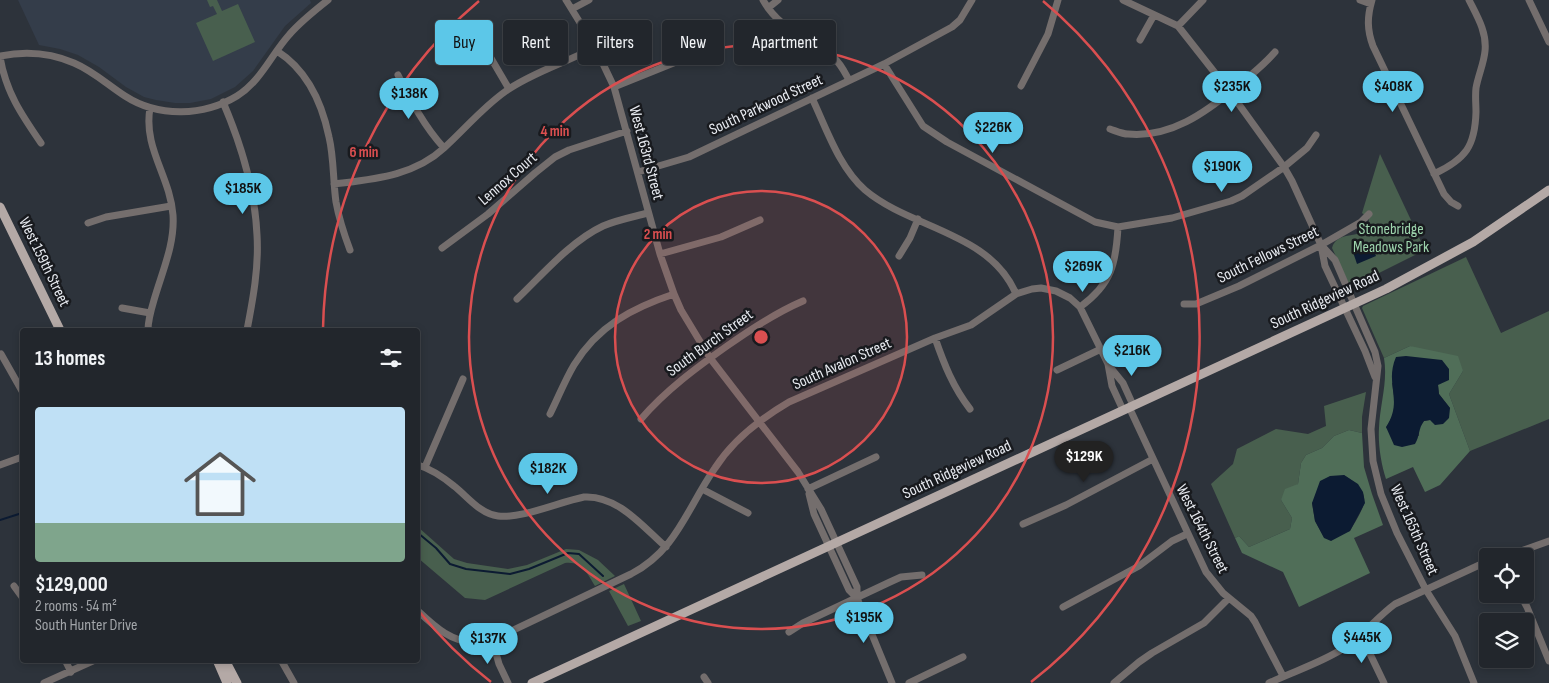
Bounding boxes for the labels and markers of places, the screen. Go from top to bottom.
pin: $235K [1197,70,1267,113]
pin: $408K [1358,70,1428,113]
pin: $138K [374,78,444,120]
pin: $226K [958,112,1028,154]
pin: $190K [1187,150,1257,193]
pin: $185K [208,172,278,215]
pin: $269K [1048,250,1118,293]
centre of rings [752,328,770,346]
pin: $216K [1097,334,1167,377]
pin: $129K [1049,440,1119,483]
pin: $182K [513,452,583,495]
pin: $195K [829,602,899,644]
pin: $137K [453,622,523,665]
pin: $445K [1327,622,1397,664]

